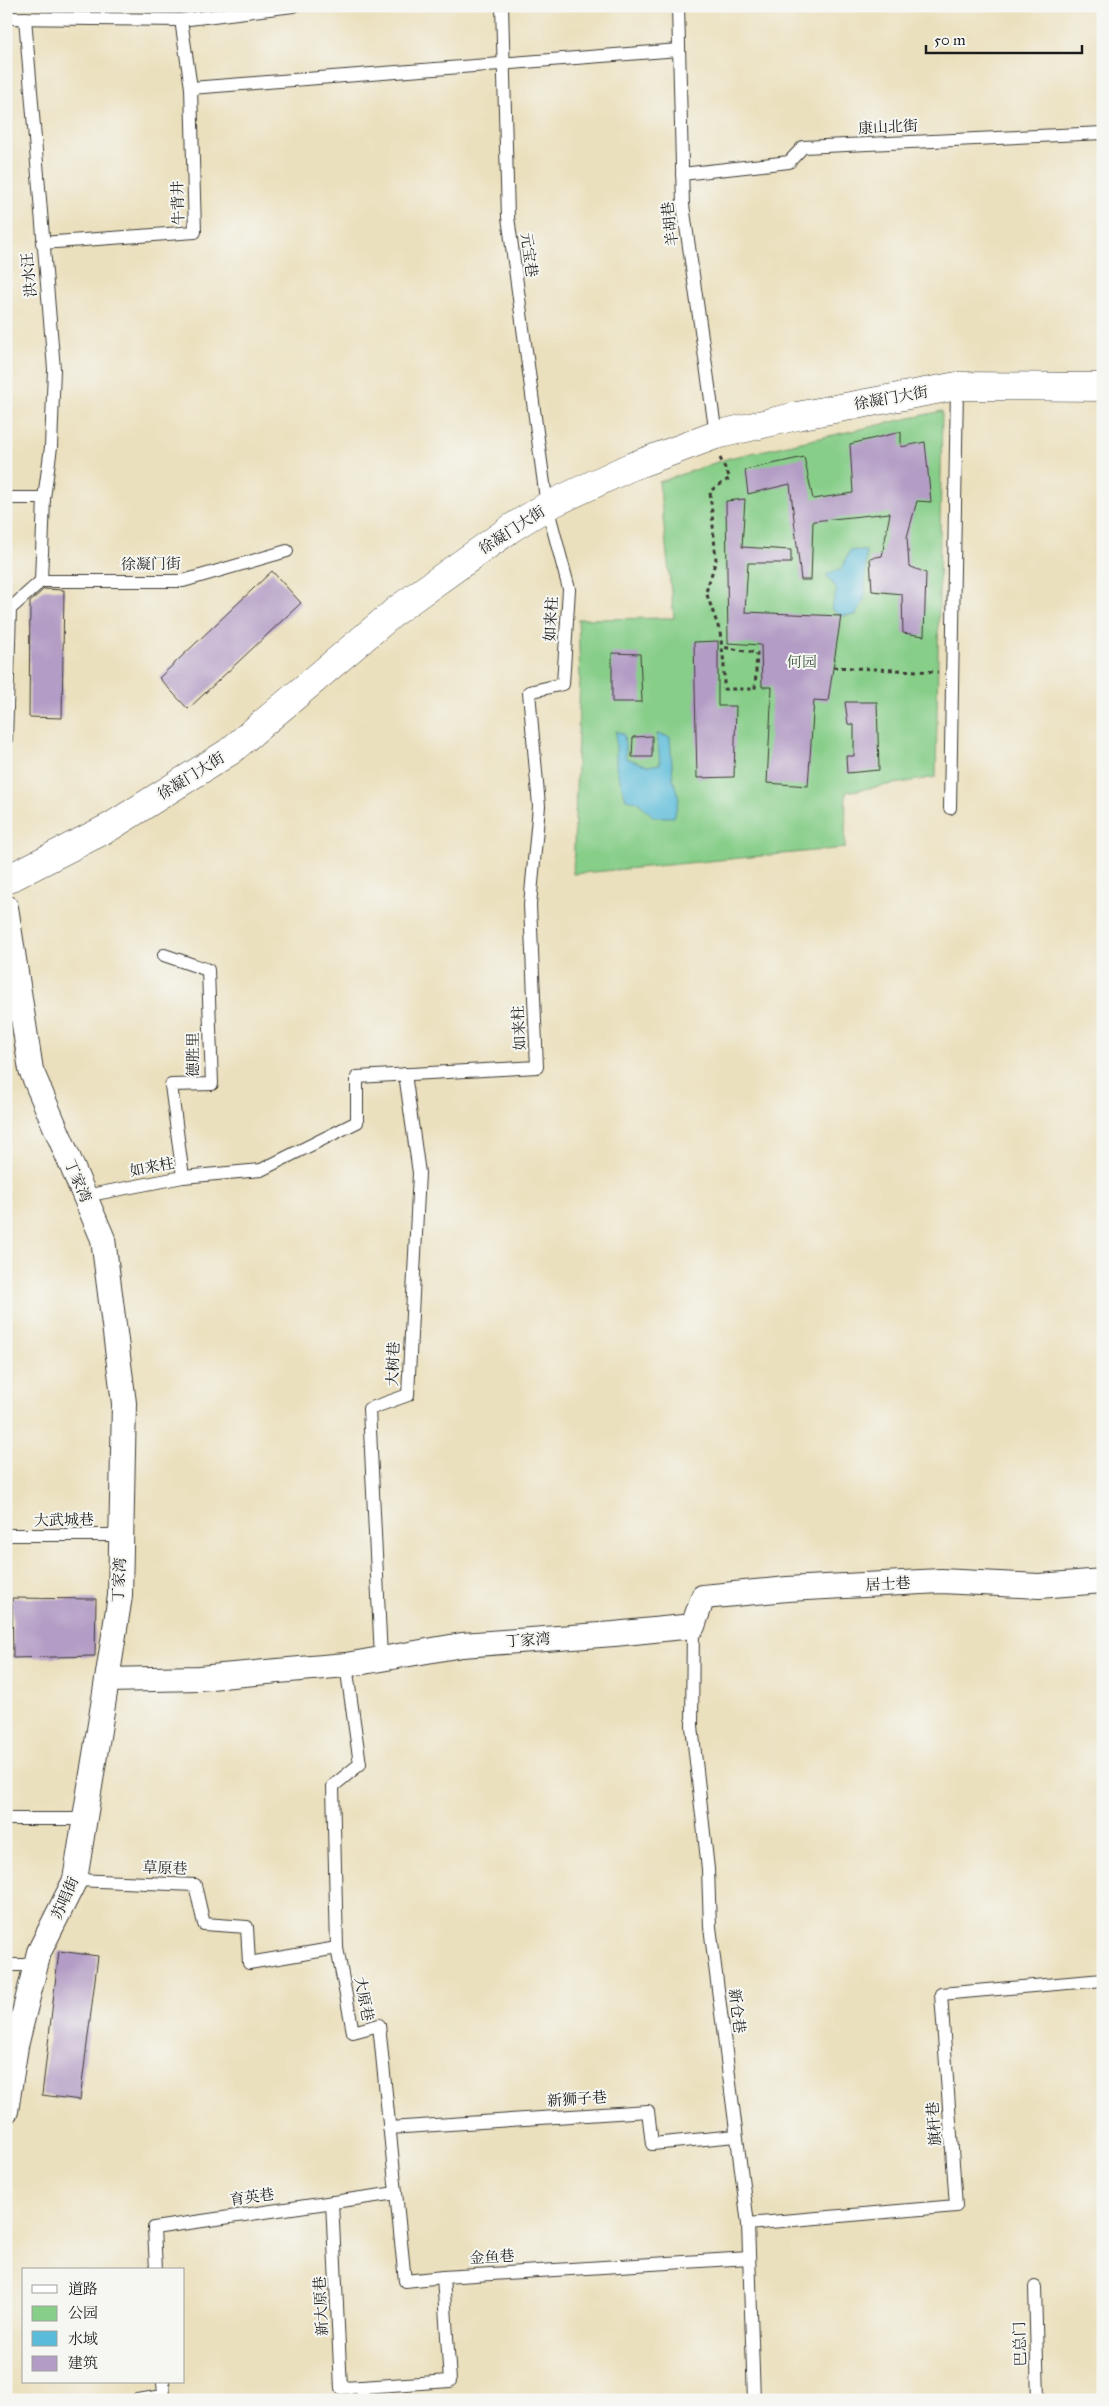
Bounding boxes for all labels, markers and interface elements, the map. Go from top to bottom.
scale bar [926,22,1083,54]
text: 50 m [934,31,966,49]
street label: 康山北街 [858,116,918,138]
street label: 牛背井 [168,180,188,226]
street label: 羊胡巷 [658,201,682,247]
street label: 元宝巷 [517,231,541,279]
street label: 洪水汪 [18,252,40,298]
street label: 徐凝门大街 [852,383,930,413]
street label: 徐凝门大街 [476,502,548,558]
street label: 徐凝门街 [121,554,181,574]
street label: 如来柱 [541,596,561,642]
park label: 何园 [787,653,817,671]
street label: 徐凝门大街 [154,748,228,804]
street label: 如来柱 [509,1005,529,1051]
street label: 德胜里 [184,1032,202,1078]
street label: 如来柱 [128,1154,176,1180]
street label: 丁家湾 [61,1157,95,1205]
street label: 大树巷 [383,1341,403,1387]
street label: 大武城巷 [34,1510,94,1530]
street label: 丁家湾 [109,1557,129,1603]
street label: 居士巷 [865,1574,911,1594]
street label: 丁家湾 [505,1629,551,1651]
street label: 草原巷 [142,1858,188,1878]
street label: 苏唱街 [48,1874,82,1922]
street label: 大原巷 [351,1975,377,2023]
street label: 新仓巷 [725,1988,749,2034]
street label: 新狮子巷 [546,2088,608,2110]
street label: 旗杆巷 [923,2101,945,2147]
street label: 育英巷 [228,2185,276,2209]
street label: 金鱼巷 [469,2247,515,2267]
legend [22,2268,185,2384]
street label: 新大原巷 [310,2276,332,2336]
text: 道路 [68,2280,98,2298]
text: 公园 [68,2304,98,2322]
street label: 巴总门 [1010,2321,1030,2367]
text: 水域 [68,2330,98,2348]
text: 建筑 [68,2354,98,2372]

